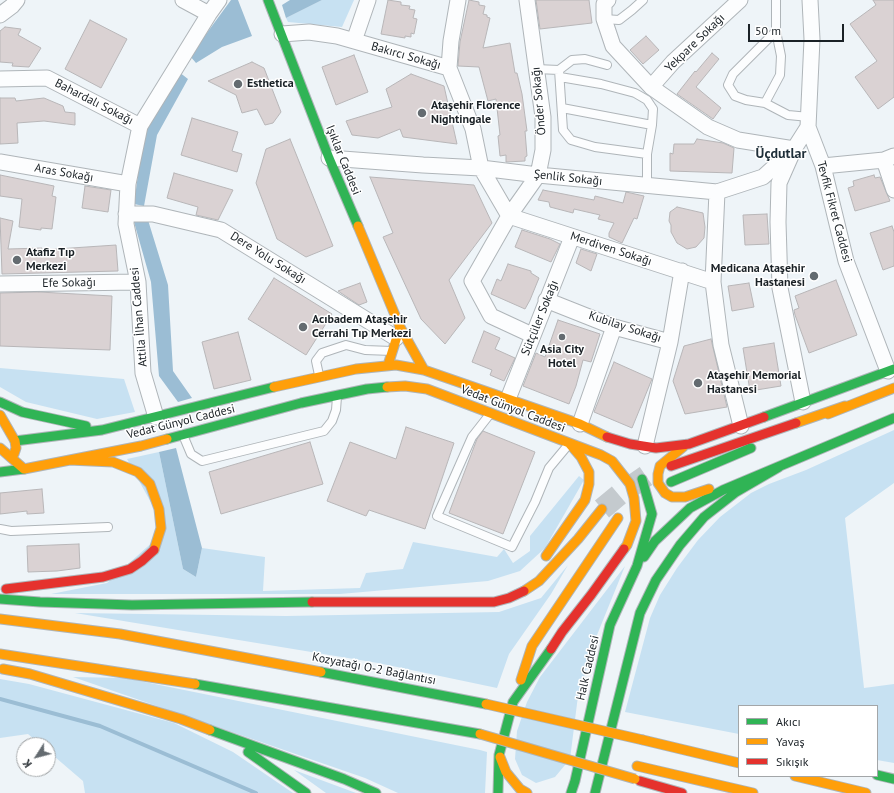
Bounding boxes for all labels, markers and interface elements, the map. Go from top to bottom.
street label: Yekpare Sokağı [662,11,728,75]
scale bar [750,16,846,42]
text: 50 m [755,23,781,38]
street label: Bakırcı Sokağı [369,39,443,73]
street label: Önder Sokağı [529,66,549,136]
street label: Bahardalı Sokağı [52,76,136,128]
place label: Esthetica [247,77,294,91]
marker: Esthetica [232,78,244,90]
place label: Ataşehir Florence Nightingale [431,99,520,127]
marker: Ataşehir Florence Nightingale [416,107,428,119]
street label: Işıklar Caddesi [322,123,364,197]
district label: Üçdutlar [756,146,806,162]
street label: Tevfik Fikret Caddesi [814,160,854,264]
street label: Aras Sokağı [33,161,95,185]
street label: Şenlik Sokağı [533,167,603,189]
street label: Dere Yolu Sokağı [227,229,309,287]
street label: Merdiven Sokağı [568,229,654,269]
place label: Atafiz Tıp Merkezi [26,246,75,274]
marker: Atafiz Tıp Merkezi [11,254,23,266]
place label: Medicana Ataşehir Hastanesi [711,262,805,290]
street label: Attila İlhan Caddesi [127,267,151,367]
marker: Medicana Ataşehir Hastanesi [808,270,820,282]
street label: Efe Sokağı [42,275,96,291]
street label: Sütçüler Sokağı [518,278,562,358]
street label: Kubilay Sokağı [587,308,663,346]
place label: Acıbadem Ataşehir Cerrahi Tıp Merkezi [312,313,412,341]
marker: Acıbadem Ataşehir Cerrahi Tıp Merkezi [297,321,309,333]
marker: Asia City Hotel [557,332,567,342]
place label: Asia City Hotel [540,343,584,371]
place label: Ataşehir Memorial Hastanesi [707,369,801,397]
marker: Ataşehir Memorial Hastanesi [692,377,704,389]
street label: Vedat Günyol Caddesi [459,382,567,436]
street label: Vedat Günyol Caddesi [126,402,236,442]
street label: Halk Caddesi [574,634,602,702]
street label: Kozyatağı O-2 Bağlantısı [311,650,437,688]
legend [738,705,878,777]
text: Akıcı [776,714,801,729]
text: Yavaş [776,734,805,749]
north arrow [16,737,56,777]
text: Sıkışık [776,754,809,769]
text: K [19,757,35,770]

